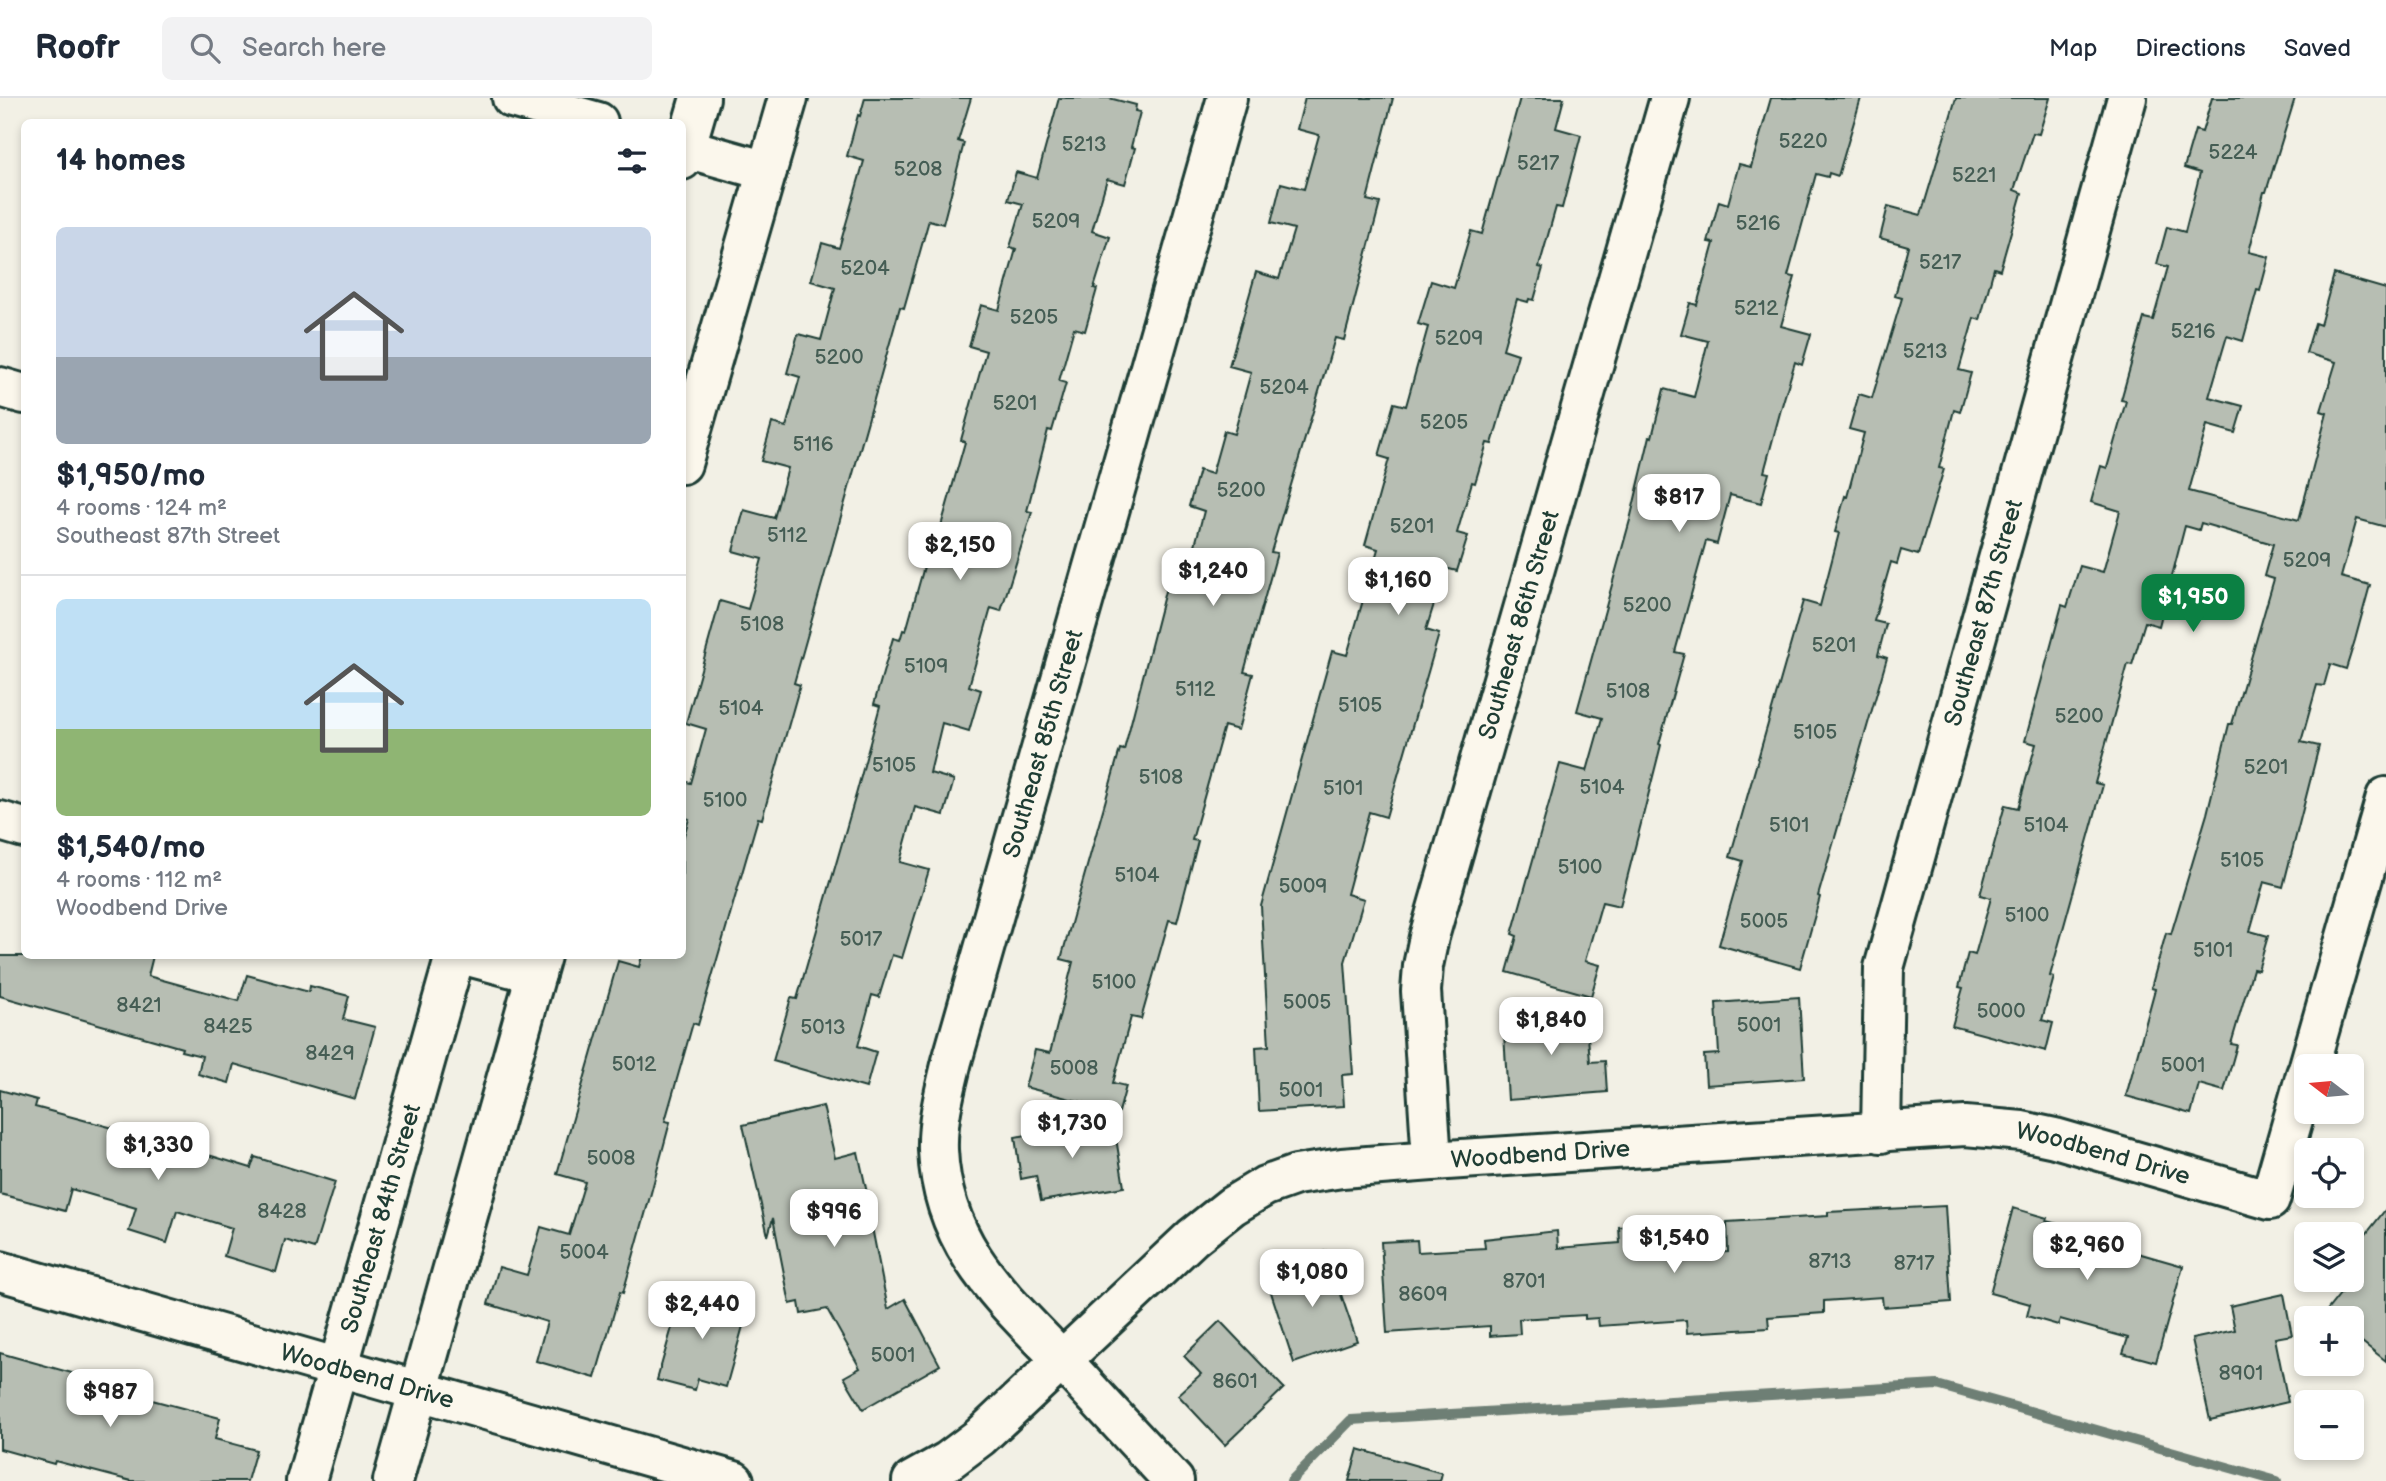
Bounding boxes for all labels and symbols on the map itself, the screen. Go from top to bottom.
house number: 5220 [1778,129,1828,154]
house number: 5213 [1061,132,1107,157]
house number: 5224 [2208,140,2258,165]
house number: 5217 [1517,151,1560,176]
house number: 5208 [893,157,943,182]
house number: 5221 [1952,163,1996,188]
house number: 5209 [1032,209,1080,234]
house number: 5216 [1735,211,1781,236]
house number: 5217 [1919,250,1962,275]
house number: 5204 [840,256,890,281]
house number: 5212 [1734,296,1779,321]
house number: 5205 [1010,305,1058,330]
house number: 5216 [2170,319,2216,344]
house number: 5209 [1435,326,1483,351]
house number: 5213 [1902,339,1948,364]
house number: 5200 [814,345,864,370]
house number: 5204 [1259,375,1309,400]
house number: 5201 [993,391,1037,416]
house number: 5205 [1420,410,1468,435]
house number: 5116 [792,432,834,457]
pin: $817 [1638,474,1720,534]
house number: 5200 [1216,478,1266,503]
street label: Southeast 87th Street [1938,496,2029,729]
street label: Southeast 86th Street [1473,506,1566,743]
house number: 5201 [1390,514,1434,539]
pin: $2,150 [903,522,1017,582]
house number: 5112 [767,523,808,548]
pin: $1,240 [1156,548,1270,608]
house number: 5209 [2283,548,2331,573]
pin: $1,160 [1341,558,1455,617]
pin: $1,950 [2136,574,2250,634]
house number: 5200 [1622,593,1672,618]
house number: 5108 [740,612,784,637]
street label: Southeast 85th Street [997,626,1090,861]
house number: 5201 [1812,633,1856,658]
house number: 5109 [904,654,948,679]
house number: 5112 [1175,677,1216,702]
house number: 5108 [1606,679,1650,704]
house number: 5105 [1338,693,1382,718]
house number: 5104 [718,696,764,721]
house number: 5200 [2054,704,2104,729]
house number: 5105 [1793,720,1837,745]
house number: 5105 [872,753,916,778]
house number: 5201 [2244,755,2288,780]
house number: 5108 [1139,765,1183,790]
house number: 5104 [1579,775,1625,800]
house number: 5101 [1323,776,1363,801]
house number: 5100 [703,788,747,813]
house number: 5101 [1769,813,1809,838]
house number: 5104 [2023,813,2069,838]
house number: 5105 [2220,848,2264,873]
house number: 5100 [1558,855,1602,880]
house number: 5104 [1114,863,1160,888]
house number: 5009 [1279,874,1327,899]
house number: 5100 [2005,903,2049,928]
house number: 5005 [1740,909,1788,934]
house number: 5017 [840,927,883,952]
house number: 5101 [2193,938,2233,963]
house number: 5100 [1092,970,1136,995]
house number: 5005 [1283,990,1331,1015]
house number: 8421 [116,993,162,1018]
pin: $1,840 [1494,998,1608,1057]
house number: 5000 [1976,999,2026,1024]
house number: 5001 [1737,1013,1781,1038]
house number: 8425 [203,1014,253,1039]
house number: 5013 [800,1015,846,1040]
house number: 8429 [305,1041,355,1066]
house number: 5012 [612,1052,657,1077]
house number: 5001 [2161,1053,2205,1078]
north arrow [2294,1054,2364,1124]
house number: 5008 [1050,1056,1098,1081]
house number: 5001 [1279,1078,1323,1103]
street label: Southeast 84th Street [335,1100,427,1336]
pin: $1,730 [1015,1100,1129,1160]
street label: Woodbend Drive [2013,1116,2194,1191]
pin: $1,330 [101,1122,215,1182]
street label: Woodbend Drive [1450,1134,1631,1175]
house number: 5008 [587,1146,635,1171]
pin: $996 [793,1190,875,1249]
house number: 8428 [257,1199,307,1224]
pin: $1,540 [1617,1216,1731,1275]
pin: $2,960 [2030,1222,2144,1282]
house number: 5004 [559,1240,609,1265]
house number: 8713 [1808,1249,1852,1274]
pin: $1,080 [1255,1250,1369,1309]
house number: 8717 [1894,1251,1935,1276]
house number: 8701 [1502,1269,1546,1294]
pin: $2,440 [645,1282,759,1341]
house number: 8609 [1398,1282,1448,1307]
street label: Woodbend Drive [277,1338,457,1415]
house number: 5001 [871,1343,915,1368]
house number: 8901 [2219,1361,2263,1386]
house number: 8601 [1212,1369,1258,1394]
pin: $987 [69,1370,151,1429]

